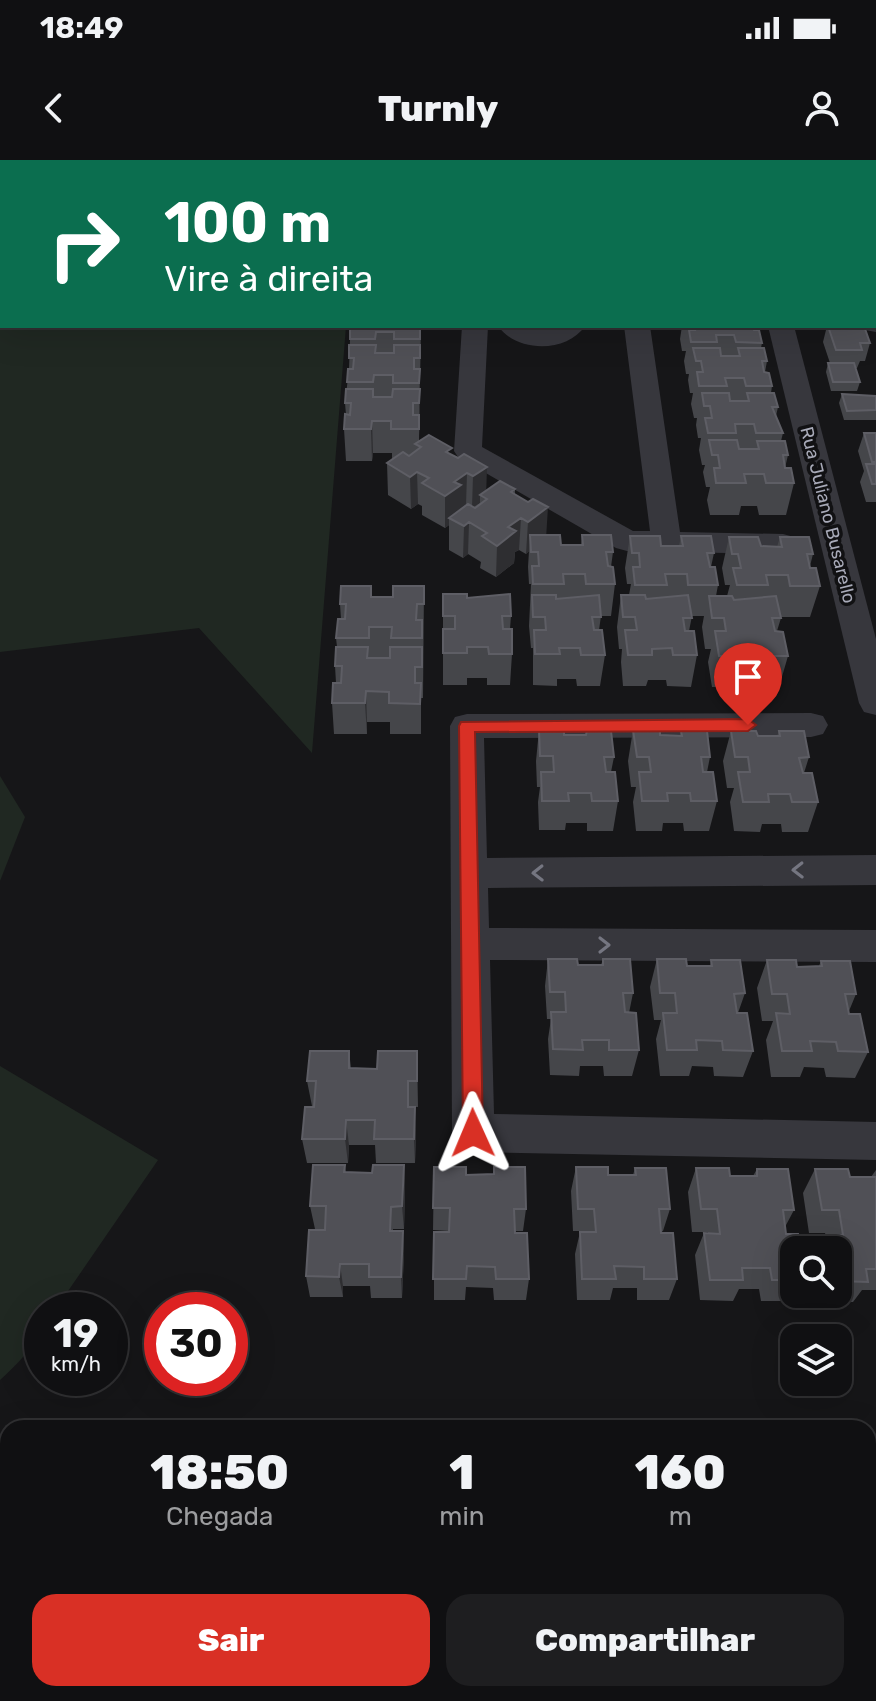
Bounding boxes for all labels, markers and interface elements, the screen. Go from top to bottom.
text: 18:49 [40,10,124,46]
icon: back [32,86,76,130]
icon: person [800,86,844,130]
text: Turnly [378,87,498,130]
text: 100 m [164,190,331,256]
icon: right [32,192,136,296]
text: Vire à direita [164,257,373,300]
street label: Rua Juliano Busarello [795,424,861,606]
pin [714,643,782,725]
icon: arrive [726,655,770,699]
one-way arrow [791,862,804,879]
one-way arrow [531,864,544,882]
one-way arrow [598,936,611,954]
position arrow [431,1091,515,1175]
map controls [780,1236,852,1396]
button: search [780,1236,852,1308]
speed limit sign: 30 [144,1292,248,1396]
text: 19 [53,1310,99,1357]
button: layers [780,1324,852,1396]
text: km/h [51,1352,101,1376]
text: 18:50 [150,1444,289,1501]
text: 1 [449,1444,475,1501]
text: 160 [635,1444,726,1501]
text: Chegada [166,1501,273,1532]
text: min [439,1501,485,1532]
text: m [669,1501,692,1532]
button: Sair [32,1594,430,1686]
button: Compartilhar [446,1594,844,1686]

